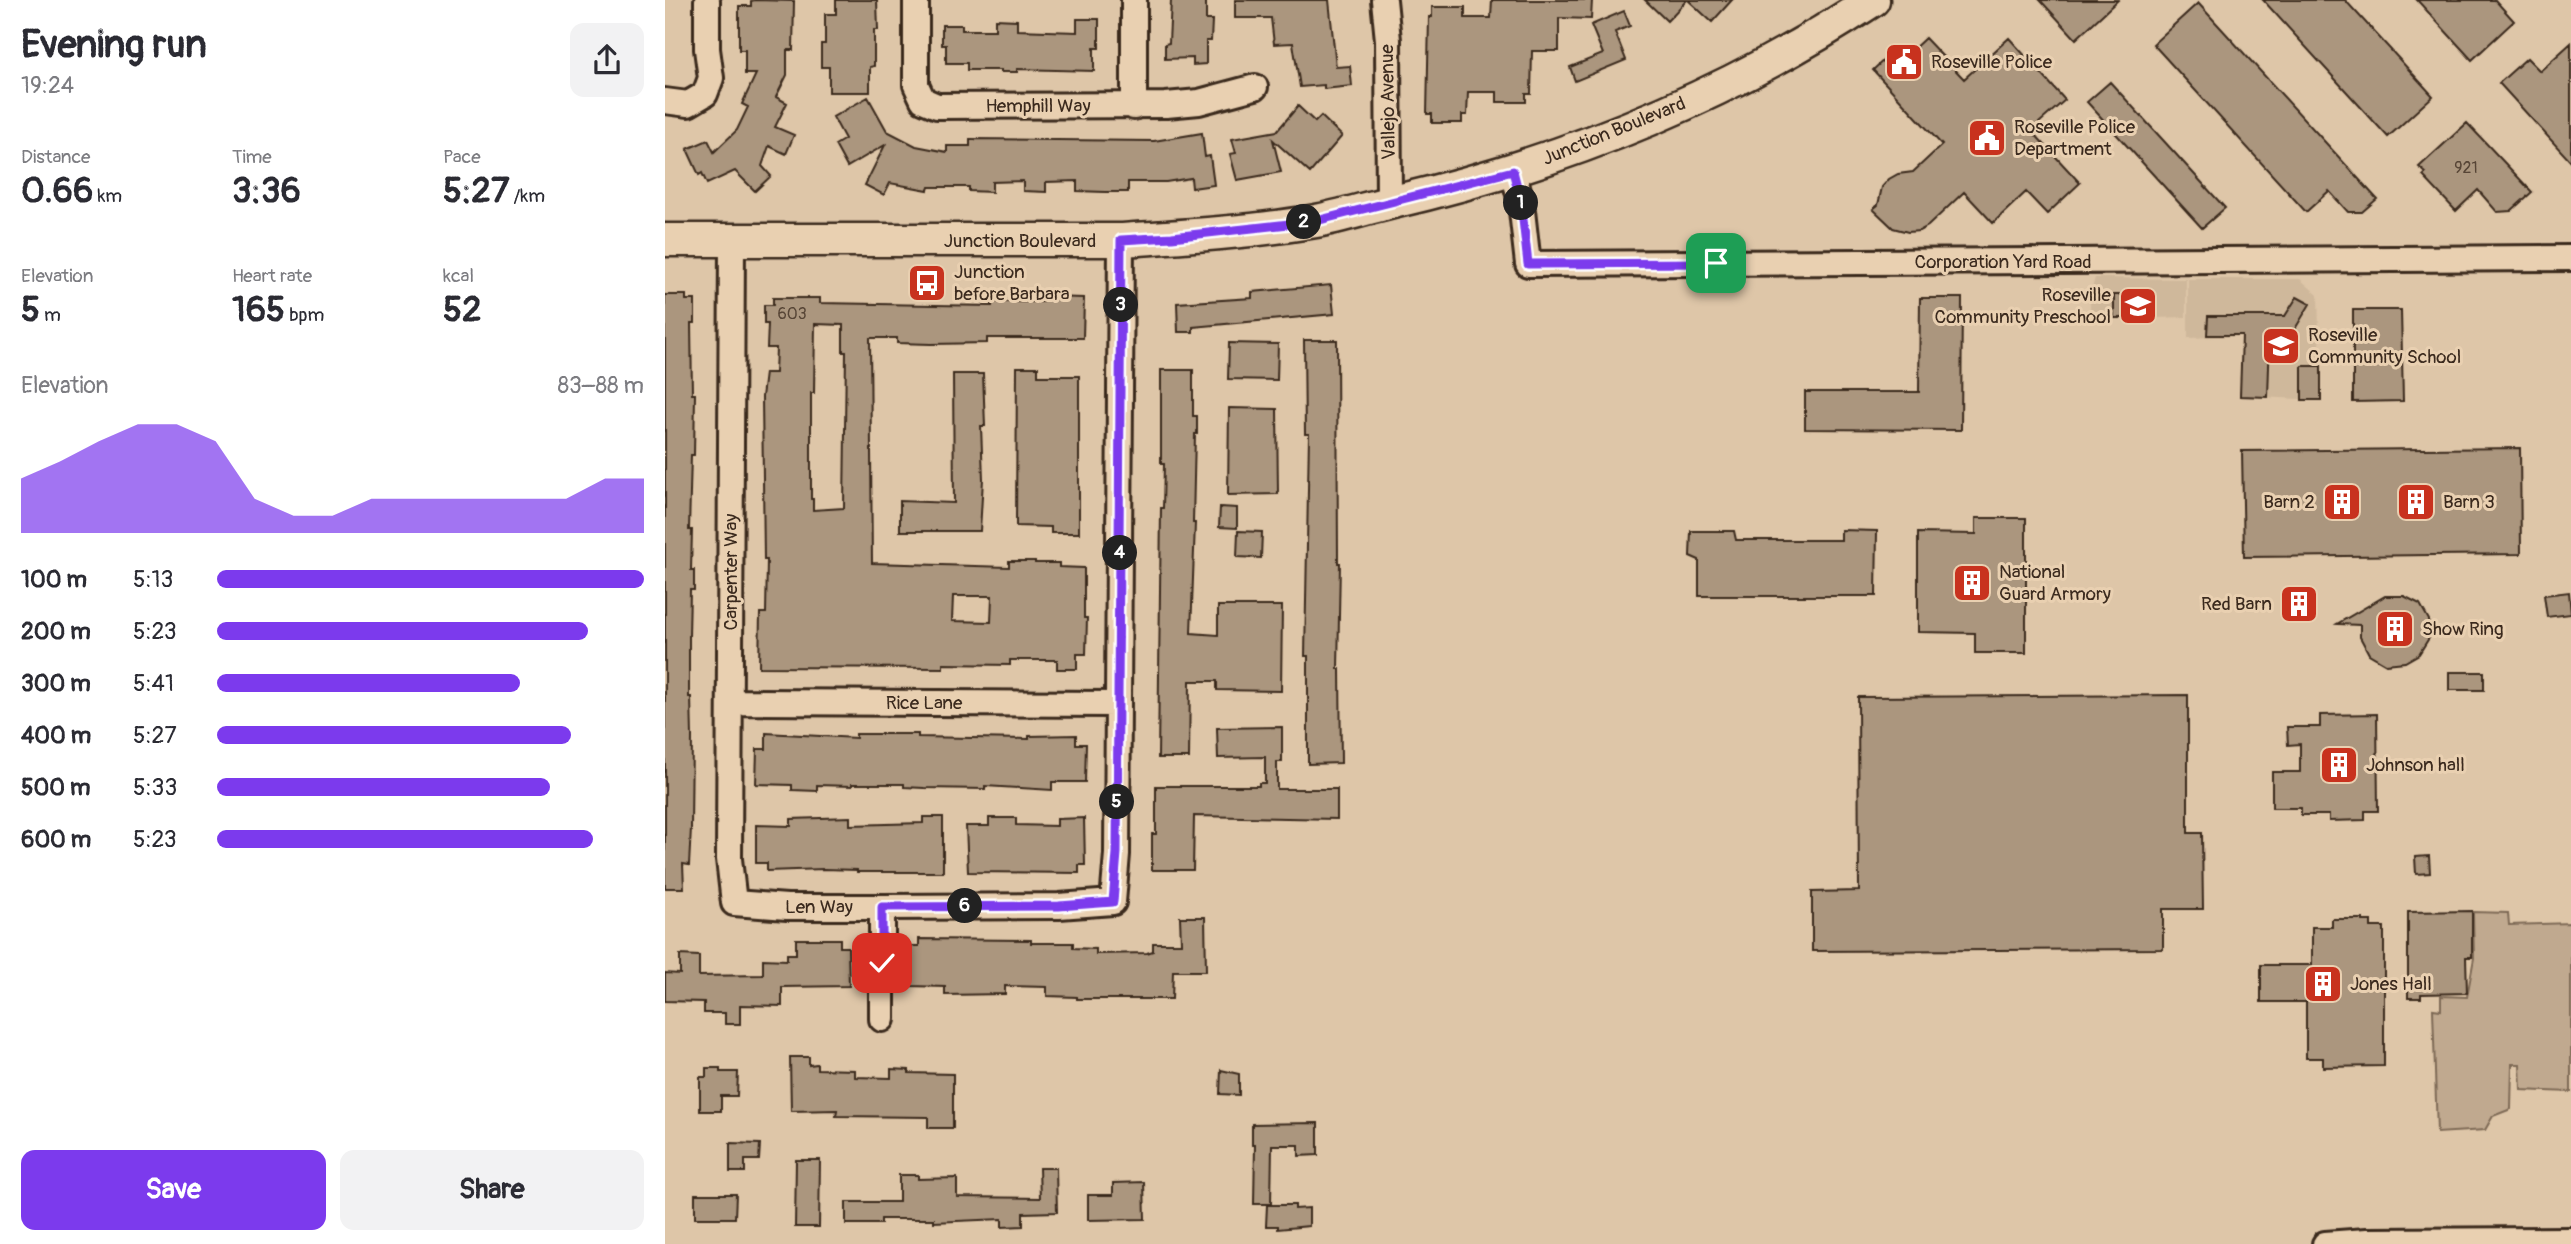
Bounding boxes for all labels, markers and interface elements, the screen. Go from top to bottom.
text: Evening run [21,21,207,69]
button: share [570,23,644,97]
public building icon: Roseville Police [1883,41,1925,83]
street label: Vallejo Avenue [1375,43,1401,160]
place label: Roseville Police [1931,50,2053,74]
text: 19:24 [21,71,74,100]
street label: Junction Boulevard [1539,91,1689,171]
street label: Hemphill Way [985,94,1091,118]
place label: Roseville Police Department [2014,115,2136,161]
public building icon: Roseville Police Department [1966,117,2008,159]
text: Distance [21,145,90,169]
text: Time [232,145,272,169]
text: Pace [443,145,481,169]
house number: 921 [2454,158,2478,178]
text: 0.66 [21,169,93,213]
text: 3:36 [232,169,301,213]
text: 5:27 [443,169,509,213]
text: km [93,184,122,208]
text: /km [509,184,545,208]
pin: 1 [1503,186,1539,220]
text: 1 [1517,190,1524,214]
pin: 2 [1287,204,1321,240]
text: 2 [1298,209,1309,233]
street label: Junction Boulevard [944,229,1096,253]
pin [1686,233,1746,293]
icon: arrive [1697,244,1735,282]
street label: Corporation Yard Road [1914,250,2092,274]
place label: Junction before Barbara [954,260,1070,306]
bus stop icon: Junction before Barbara [906,262,948,304]
text: Elevation [21,264,93,288]
text: Heart rate [232,264,312,288]
text: kcal [443,264,474,288]
place label: Roseville Community Preschool [1934,283,2112,329]
school or university icon: Roseville Community Preschool [2117,285,2159,327]
text: 5 [21,288,40,332]
text: 165 [232,288,285,332]
text: 52 [443,288,482,332]
pin: 3 [1103,288,1139,322]
text: 3 [1115,292,1126,316]
text: m [40,303,61,327]
text: bpm [285,303,324,327]
house number: 603 [777,304,807,324]
place label: Roseville Community School [2308,323,2461,369]
school or university icon: Roseville Community School [2260,325,2302,367]
text: Elevation [21,371,109,400]
text: 83–88 m [557,371,644,400]
building icon: Barn 2 [2321,481,2363,523]
building icon: Barn 3 [2395,481,2437,523]
place label: Barn 2 [2263,490,2315,514]
place label: Barn 3 [2443,490,2495,514]
street label: Carpenter Way [719,514,743,630]
pin: 4 [1103,536,1137,570]
text: 4 [1114,540,1125,564]
place label: National Guard Armory [1999,560,2111,606]
building icon: National Guard Armory [1951,562,1993,604]
text: 100 m [21,565,87,594]
text: 5:13 [133,565,173,594]
building icon: Red Barn [2278,583,2320,625]
place label: Red Barn [2201,592,2272,616]
building icon: Show Ring [2374,608,2416,650]
text: 200 m [21,617,91,646]
text: 5:23 [133,617,177,646]
place label: Show Ring [2422,617,2503,641]
text: 300 m [21,669,91,698]
text: 5:41 [133,669,174,698]
street label: Rice Lane [886,691,963,715]
text: 400 m [21,721,91,750]
text: 5:27 [133,721,177,750]
building icon: Johnson hall [2318,744,2360,786]
place label: Johnson hall [2366,753,2465,777]
text: 500 m [21,773,90,802]
text: 5:33 [133,773,177,802]
pin: 5 [1099,784,1135,820]
text: 5 [1111,789,1122,813]
text: 600 m [21,825,91,854]
text: 5:23 [133,825,177,854]
pin: 6 [947,888,983,923]
text: 6 [959,893,970,917]
street label: Len Way [785,895,853,919]
pin [852,933,912,993]
icon: check [863,944,901,982]
building icon: Jones Hall [2302,963,2344,1005]
place label: Jones Hall [2350,972,2432,996]
button: Save [21,1150,326,1230]
button: Share [340,1150,644,1230]

